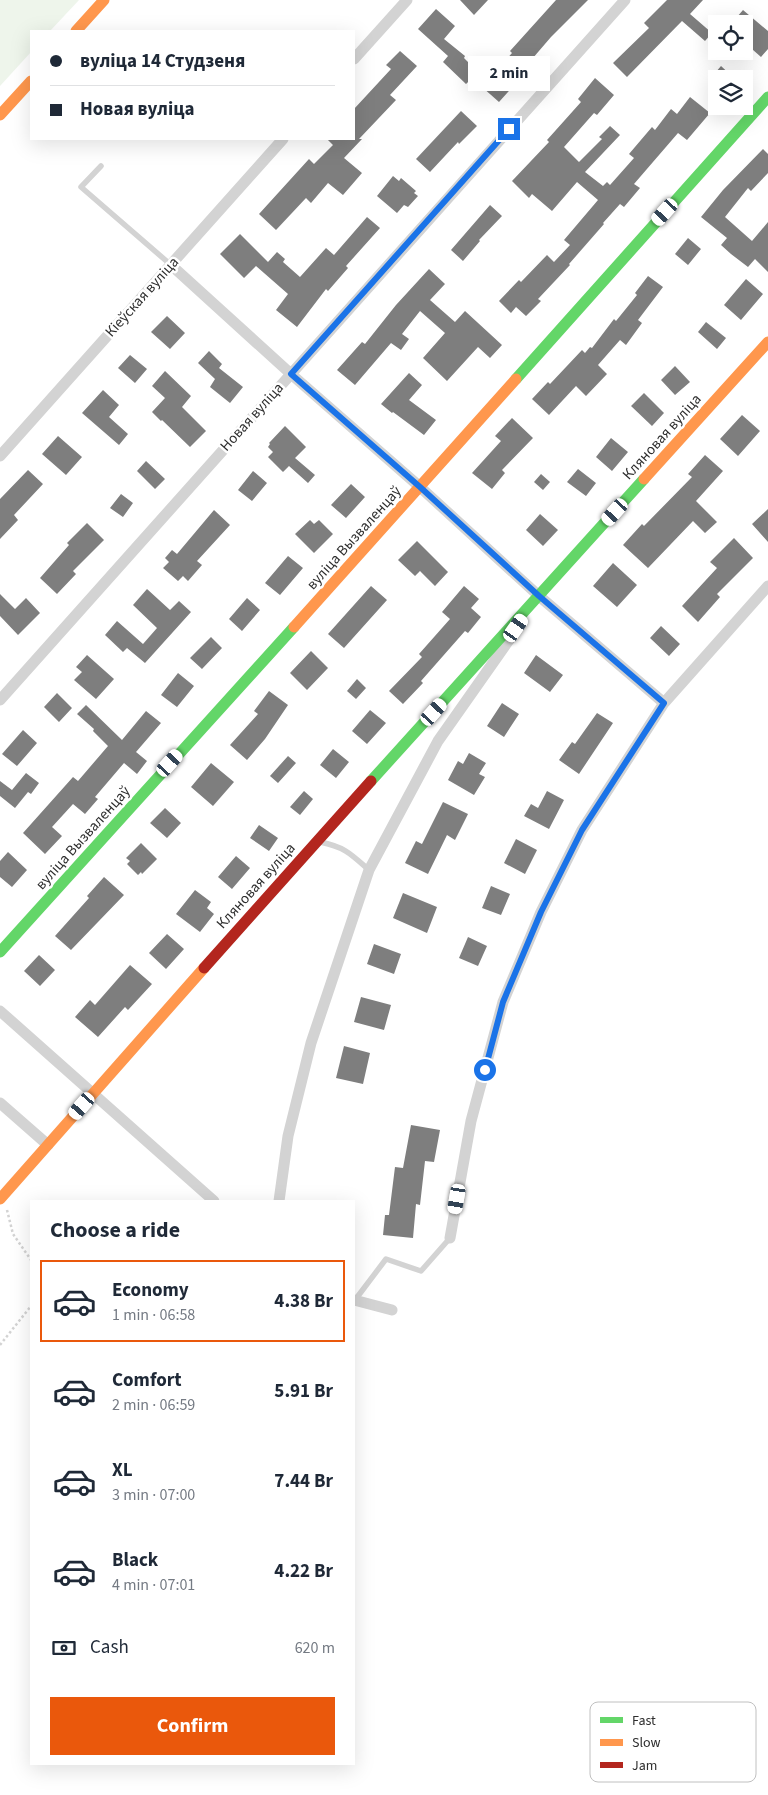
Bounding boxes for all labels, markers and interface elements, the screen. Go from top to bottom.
map controls [708,15,753,115]
button: locate [708,15,753,60]
text: вуліца 14 Студзеня [80,48,245,75]
callout: 2 min [468,56,550,92]
text: 2 min [490,62,528,84]
button: layers [708,70,753,115]
text: Новая вуліца [80,96,195,123]
route end [498,118,520,140]
car [649,196,680,228]
street label: Кіеўская вуліца [100,252,184,342]
street label: Новая вуліца [215,378,289,456]
street label: Кляновая вуліца [618,389,706,485]
street label: вуліца Вызваленцаў [302,482,406,594]
car [599,496,630,528]
car [501,611,530,645]
car [418,696,449,728]
car [154,747,185,779]
street label: вуліца Вызваленцаў [31,782,135,894]
street label: Кляновая вуліца [212,838,300,934]
route start [474,1059,496,1081]
car [66,1090,97,1122]
car [447,1183,466,1215]
text: Choose a ride [50,1214,180,1246]
text: Economy [112,1277,189,1304]
icon: car [52,1279,97,1324]
text: 4.38 Br [274,1288,333,1315]
text: 1 min · 06:58 [112,1304,195,1326]
text: Comfort [112,1367,182,1394]
icon: car [52,1369,97,1414]
text: 5.91 Br [274,1378,333,1405]
text: 2 min · 06:59 [112,1394,195,1416]
text: XL [112,1457,133,1484]
icon: car [52,1459,97,1504]
text: 7.44 Br [274,1468,333,1495]
text: 3 min · 07:00 [112,1484,195,1506]
text: Black [112,1547,158,1574]
icon: car [52,1549,97,1594]
text: 4.22 Br [274,1558,333,1585]
text: 4 min · 07:01 [112,1574,195,1596]
icon: cash [50,1634,78,1662]
text: Cash [90,1634,129,1661]
text: 620 m [295,1637,335,1659]
button: Confirm [50,1697,335,1755]
legend [590,1702,756,1782]
text: Fast [632,1711,656,1731]
text: Slow [632,1733,661,1753]
text: Jam [632,1756,657,1776]

